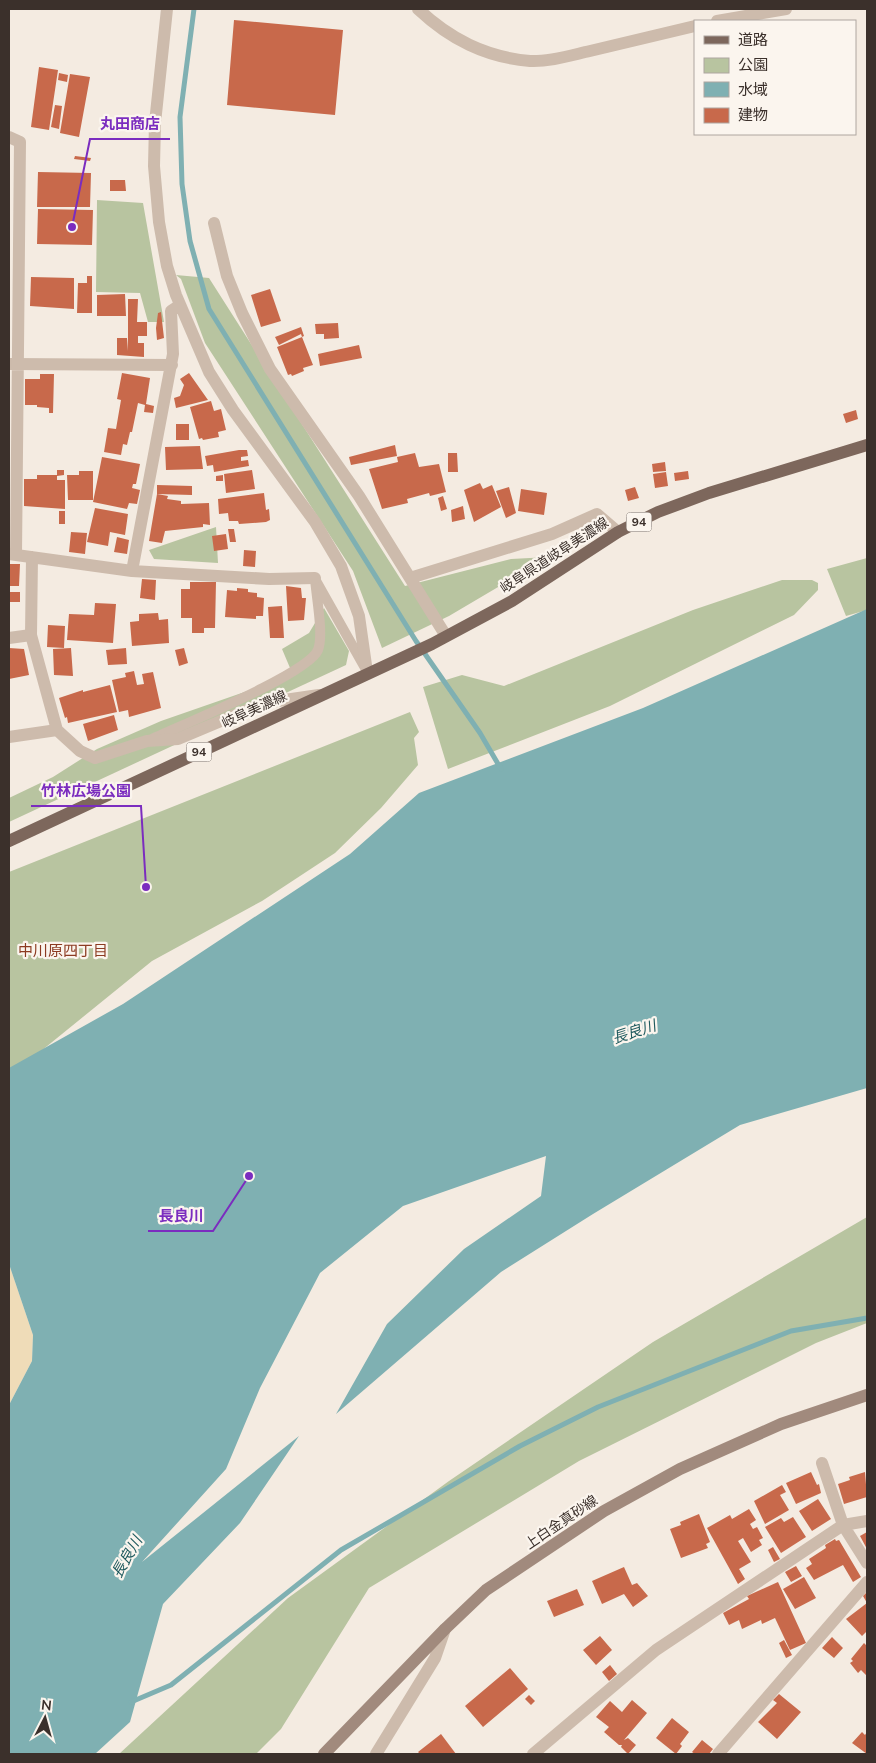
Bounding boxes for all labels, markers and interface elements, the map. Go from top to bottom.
legend [694,20,856,135]
text: 道路 [738,30,768,50]
text: 公園 [738,55,768,75]
text: 水域 [738,80,768,100]
text: 建物 [738,105,768,125]
callout: 丸田商店 [90,109,170,139]
text: 丸田商店 [100,114,160,134]
road number: 94 [626,512,652,532]
street label: 岐阜県道岐阜美濃線 [496,513,612,598]
street label: 岐阜美濃線 [218,686,290,733]
road number: 94 [186,742,212,762]
callout: 竹林広場公園 [31,776,141,806]
text: 竹林広場公園 [41,781,131,801]
district label: 中川原四丁目 [18,941,108,961]
water label: 長良川 [610,1015,660,1048]
callout: 長良川 [148,1201,213,1231]
text: 長良川 [158,1206,204,1226]
street label: 上白金真砂線 [521,1491,601,1554]
water label: 長良川 [107,1531,148,1581]
north arrow [20,1693,70,1743]
text: N [40,1696,53,1716]

